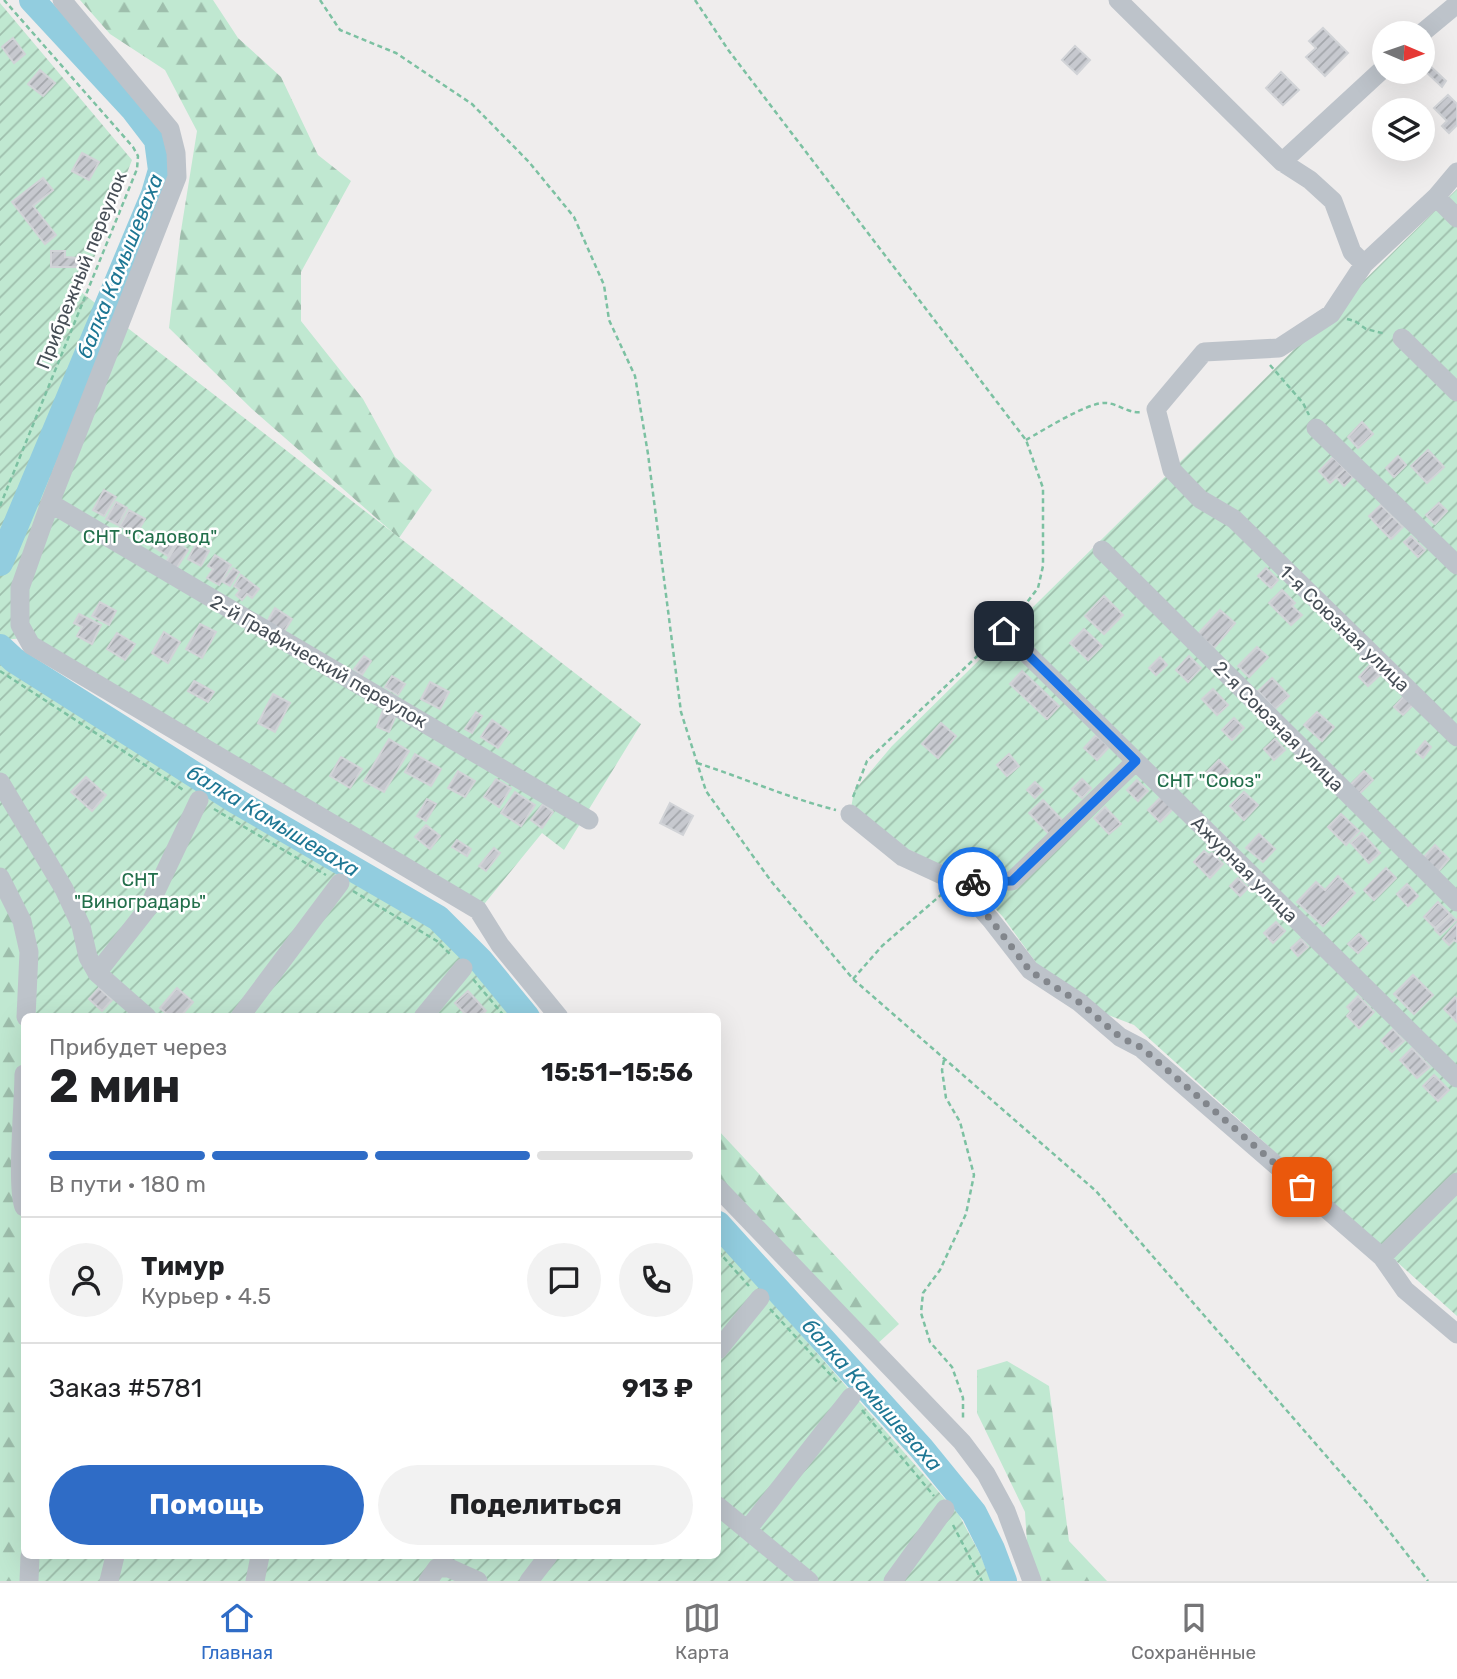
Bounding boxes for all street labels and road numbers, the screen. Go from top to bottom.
street label: Прибрежный переулок [31,168,132,372]
street label: 1-я Союзная улица [1275,560,1415,697]
street label: 2-й Графический переулок [206,590,431,733]
street label: 2-я Союзная улица [1209,656,1349,796]
street label: Ажурная улица [1187,811,1303,927]

